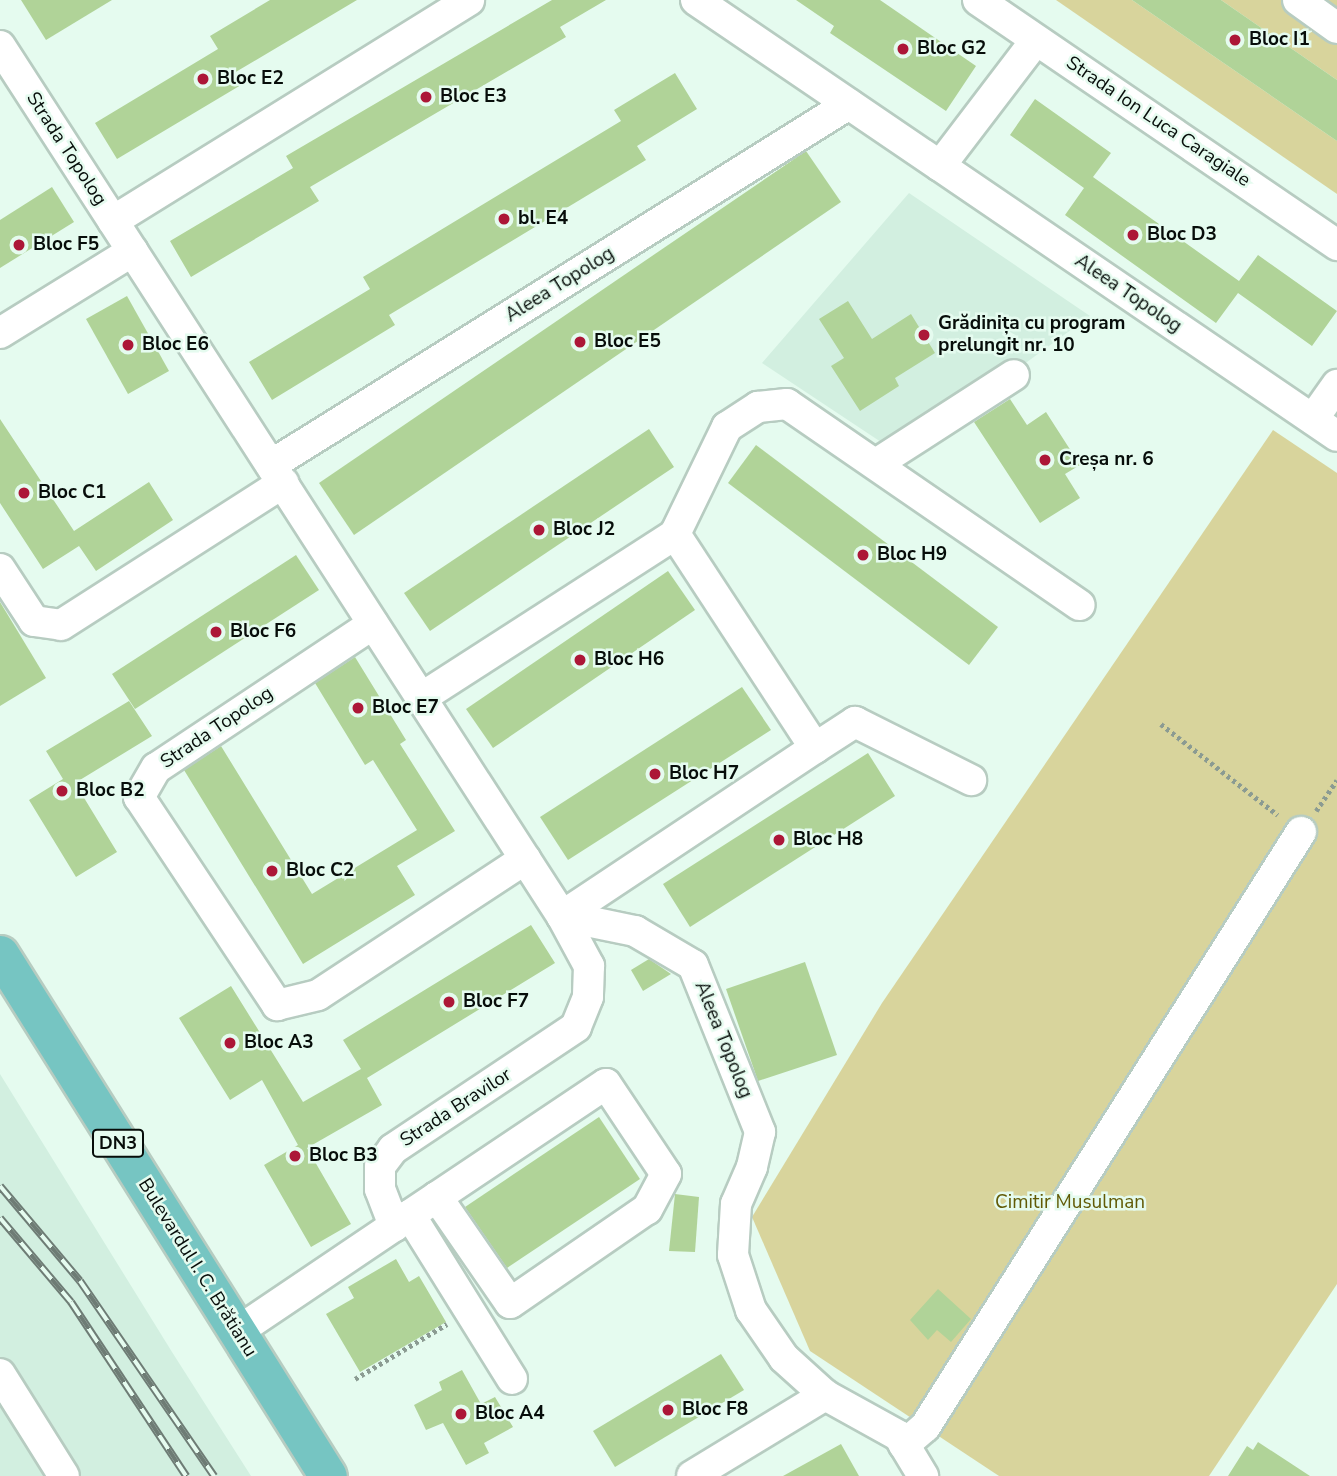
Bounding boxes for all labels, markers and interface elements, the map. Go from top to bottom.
place label: Bloc I1 [1249,29,1310,51]
marker: Bloc I1 [1227,32,1243,48]
place label: Bloc G2 [917,38,986,60]
marker: Bloc G2 [895,41,911,57]
street label: Strada Ion Luca Caragiale [1062,52,1254,192]
place label: Bloc E2 [217,68,284,90]
marker: Bloc E2 [195,71,211,87]
place label: Bloc E3 [440,86,507,108]
street label: Strada Topolog [21,88,111,210]
marker: Bloc E3 [418,89,434,105]
place label: bl. E4 [518,208,568,230]
marker: bl. E4 [496,211,512,227]
place label: Bloc D3 [1147,224,1217,246]
marker: Bloc D3 [1125,227,1141,243]
place label: Bloc F5 [33,234,99,256]
marker: Bloc F5 [11,237,27,253]
street label: Aleea Topolog [501,242,619,328]
street label: Aleea Topolog [1070,250,1186,338]
place label: Grădinița cu program prelungit nr. 10 [938,313,1125,357]
marker: Grădinița cu program prelungit nr. 10 [916,327,932,343]
place label: Bloc E5 [594,331,661,353]
place label: Bloc E6 [142,334,209,356]
marker: Bloc E5 [572,334,588,350]
marker: Bloc E6 [120,337,136,353]
place label: Creșa nr. 6 [1059,449,1154,471]
marker: Creșa nr. 6 [1037,452,1053,468]
place label: Bloc C1 [38,482,106,504]
marker: Bloc C1 [16,485,32,501]
place label: Bloc J2 [553,519,615,541]
marker: Bloc J2 [531,522,547,538]
place label: Bloc H9 [877,544,947,566]
marker: Bloc H9 [855,547,871,563]
place label: Bloc F6 [230,621,296,643]
marker: Bloc F6 [208,624,224,640]
place label: Bloc H6 [594,649,664,671]
marker: Bloc H6 [572,652,588,668]
street label: Strada Topolog [157,682,277,774]
place label: Bloc E7 [372,697,439,719]
marker: Bloc E7 [350,700,366,716]
place label: Bloc H7 [669,763,739,785]
marker: Bloc H7 [647,766,663,782]
place label: Bloc B2 [76,780,145,802]
marker: Bloc B2 [54,783,70,799]
place label: Bloc H8 [793,829,863,851]
marker: Bloc H8 [771,832,787,848]
place label: Bloc C2 [286,860,354,882]
marker: Bloc C2 [264,863,280,879]
street label: Aleea Topolog [689,978,757,1102]
place label: Bloc F7 [463,991,529,1013]
marker: Bloc F7 [441,994,457,1010]
place label: Bloc A3 [244,1032,314,1054]
marker: Bloc A3 [222,1035,238,1051]
street label: Strada Bravilor [396,1064,516,1152]
road number: DN3 [92,1128,144,1158]
place label: Bloc B3 [309,1145,378,1167]
marker: Bloc B3 [287,1148,303,1164]
street label: Bulevardul I. C. Brătianu [133,1175,261,1361]
park label: Cimitir Musulman [995,1192,1145,1214]
place label: Bloc F8 [682,1399,748,1421]
marker: Bloc F8 [660,1402,676,1418]
place label: Bloc A4 [475,1403,545,1425]
marker: Bloc A4 [453,1406,469,1422]

